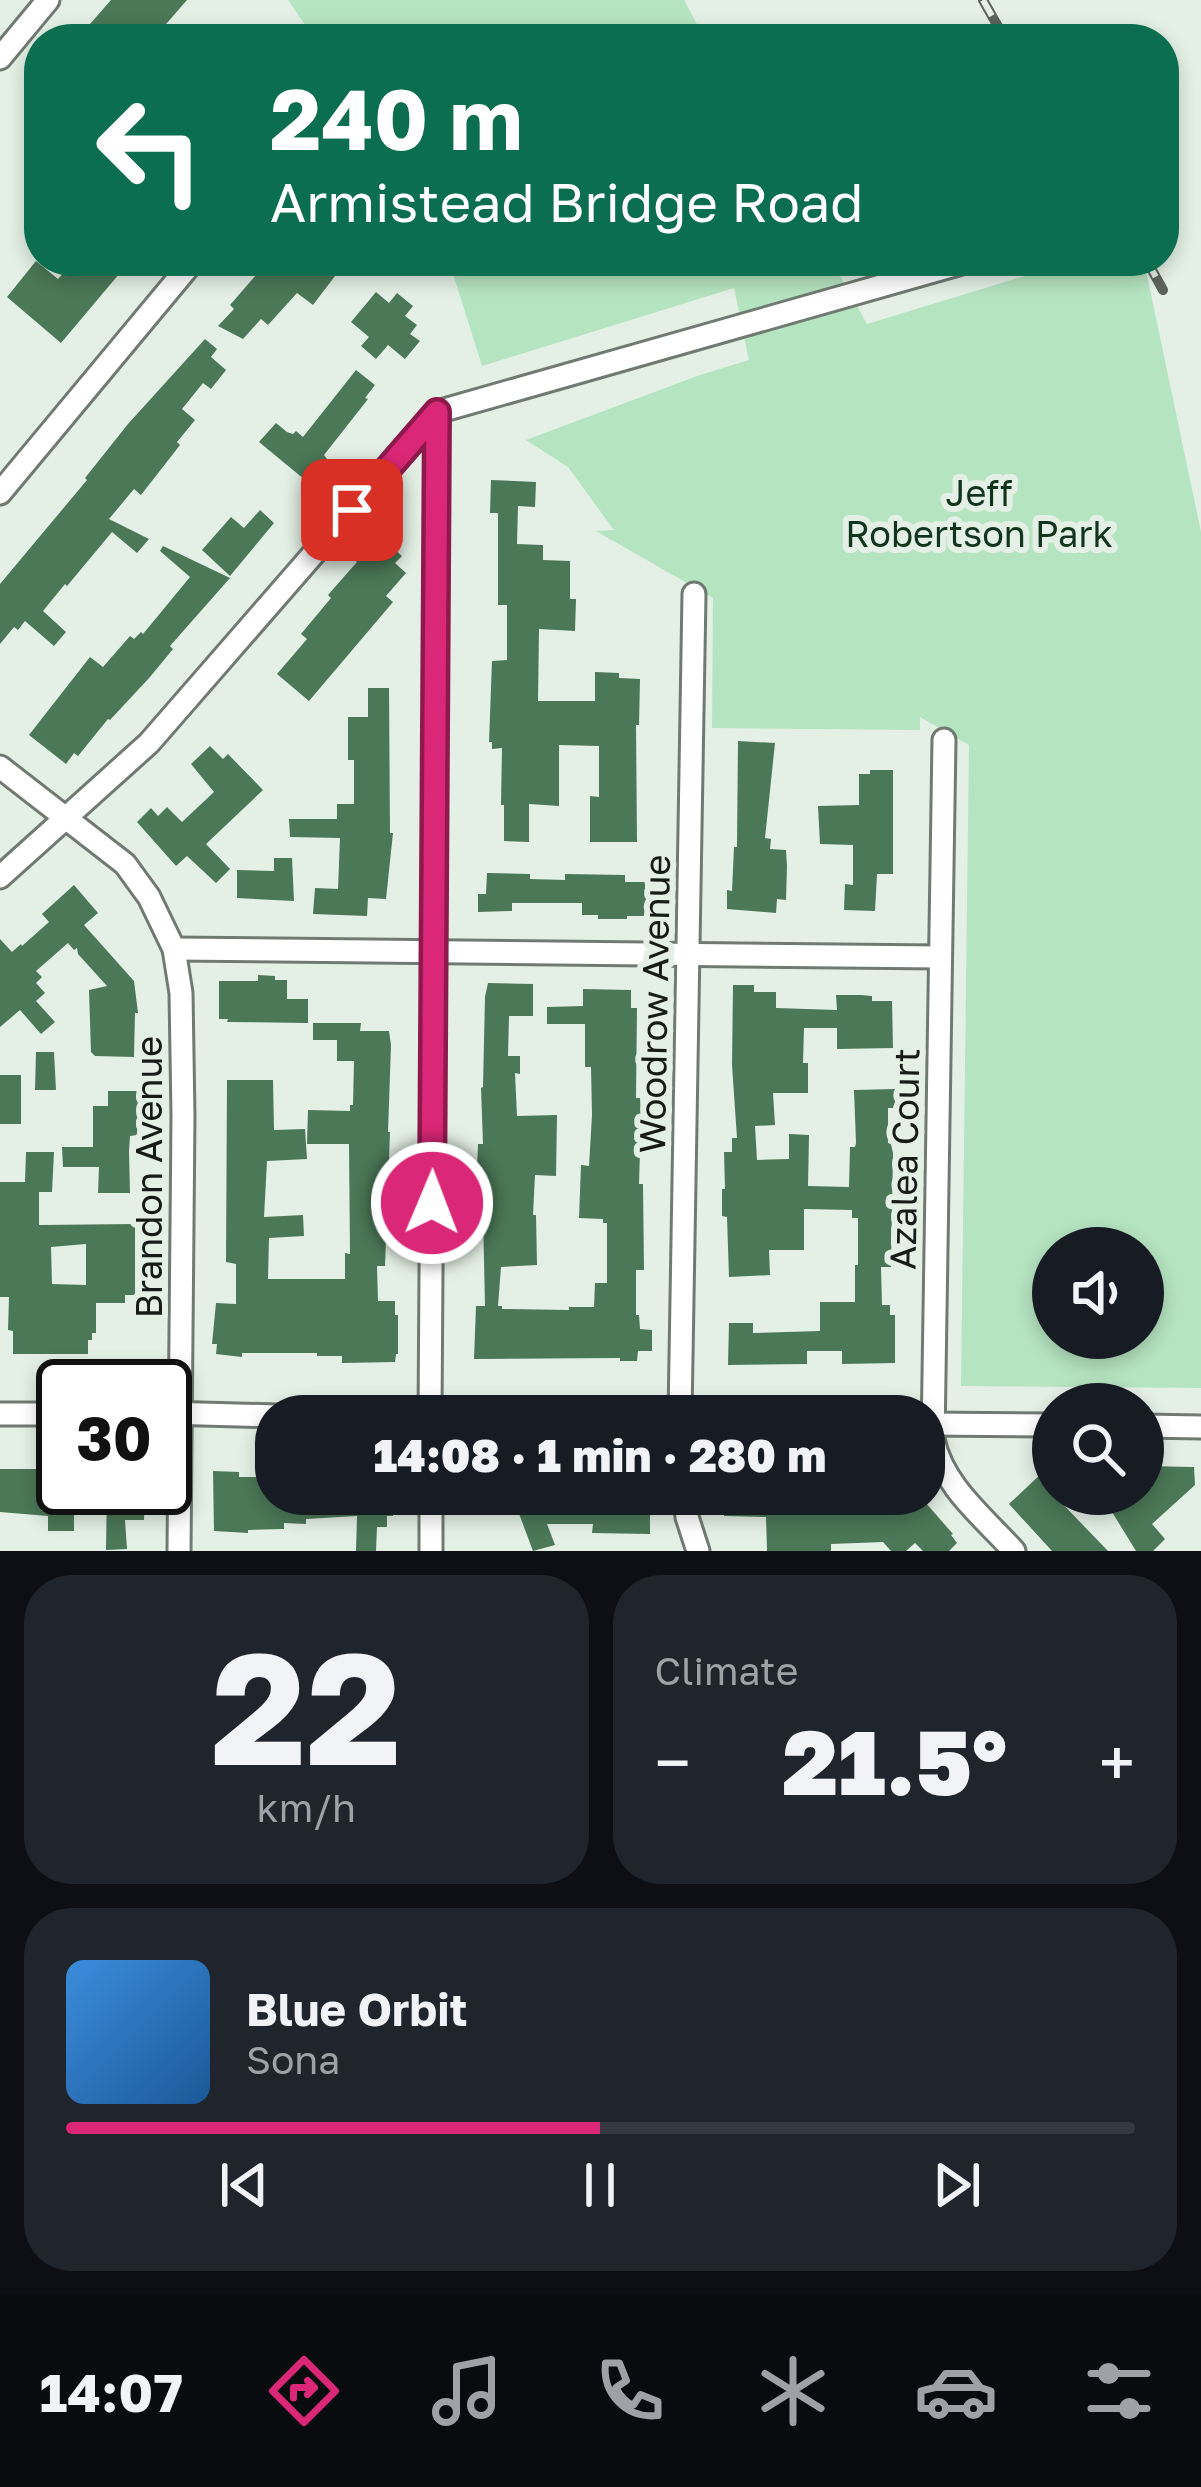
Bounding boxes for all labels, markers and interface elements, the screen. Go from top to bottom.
text: 240 m [270,68,523,168]
icon: left [72,72,228,228]
text: Armistead Bridge Road [270,169,864,234]
pin [301,459,403,561]
park label: Jeff Robertson Park [845,471,1113,555]
icon: arrive [319,477,385,543]
street label: Woodrow Avenue [630,854,678,1154]
street label: Brandon Avenue [127,1036,170,1318]
street label: Azalea Court [881,1048,927,1270]
position arrow [369,1140,495,1266]
map controls [1032,1227,1164,1515]
button: sound [1032,1227,1164,1359]
speed limit sign: 30 [36,1359,192,1515]
button: search [1032,1383,1164,1515]
text: 14:08 · 1 min · 280 m [374,1428,826,1482]
text: 22 [211,1612,401,1799]
text: Climate [655,1647,798,1694]
text: 21.5° [782,1707,1007,1815]
text: − [655,1722,691,1802]
text: + [1099,1722,1135,1802]
text: km/h [257,1784,356,1831]
text: Blue Orbit [246,1982,468,2036]
text: Sona [246,2036,340,2083]
icon: previous [211,2152,277,2218]
icon: pause [567,2152,633,2218]
icon: next [924,2152,990,2218]
icon: directions [262,2349,346,2433]
icon: music [425,2349,509,2433]
icon: phone [588,2349,672,2433]
icon: climate [751,2349,835,2433]
icon: car [914,2349,998,2433]
icon: filters [1077,2349,1161,2433]
text: 14:07 [40,2359,183,2424]

